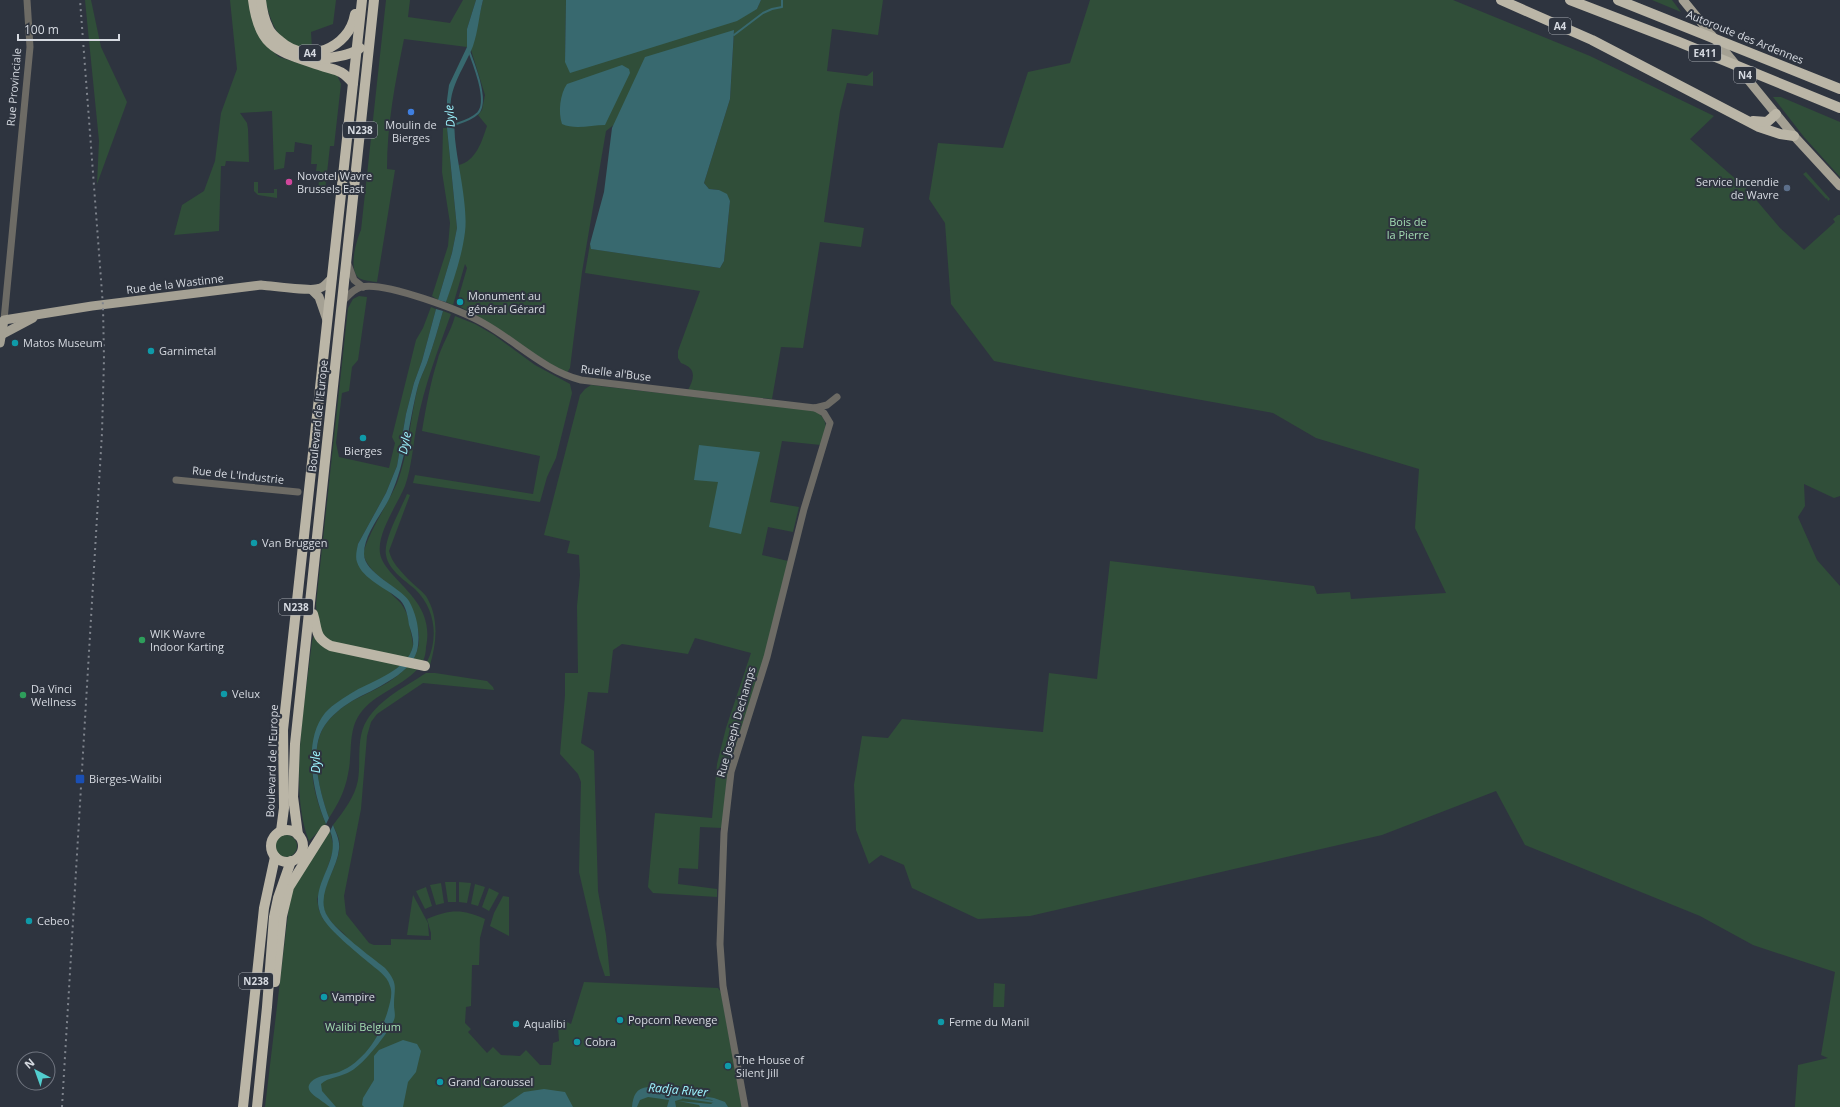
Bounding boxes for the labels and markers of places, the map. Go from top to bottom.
marker: Moulin de Bierges [406,107,416,117]
place label: Moulin de Bierges [385,117,437,145]
place label: Novotel Wavre Brussels East [297,168,372,196]
place label: Service Incendie de Wavre [1696,174,1779,202]
marker: Novotel Wavre Brussels East [284,177,294,187]
marker: Service Incendie de Wavre [1782,183,1792,193]
place label: Monument au général Gérard [468,288,545,316]
marker: Monument au général Gérard [455,297,465,307]
place label: Matos Museum [23,335,103,350]
marker: Matos Museum [10,338,20,348]
place label: Garnimetal [159,343,216,358]
marker: Garnimetal [146,346,156,356]
marker: Bierges [358,433,368,443]
place label: Bierges [344,443,382,458]
place label: Van Bruggen [262,535,328,550]
marker: Van Bruggen [249,538,259,548]
place label: WIK Wavre Indoor Karting [150,626,224,654]
marker: WIK Wavre Indoor Karting [137,635,147,645]
place label: Da Vinci Wellness [31,681,76,709]
place label: Velux [232,686,260,701]
marker: Velux [219,689,229,699]
marker: Da Vinci Wellness [18,690,28,700]
place label: Bierges-Walibi [89,771,162,786]
marker: Bierges-Walibi [74,773,86,785]
place label: Cebeo [37,913,70,928]
marker: Cebeo [24,916,34,926]
place label: Vampire [332,989,375,1004]
marker: Vampire [319,992,329,1002]
place label: Popcorn Revenge [628,1012,717,1027]
place label: Ferme du Manil [949,1014,1029,1029]
marker: Popcorn Revenge [615,1015,625,1025]
place label: Aqualibi [524,1016,566,1031]
marker: Ferme du Manil [936,1017,946,1027]
marker: Aqualibi [511,1019,521,1029]
place label: Cobra [585,1034,616,1049]
marker: Cobra [572,1037,582,1047]
place label: The House of Silent Jill [736,1052,805,1080]
marker: The House of Silent Jill [723,1061,733,1071]
place label: Grand Caroussel [448,1074,533,1089]
marker: Grand Caroussel [435,1077,445,1087]

